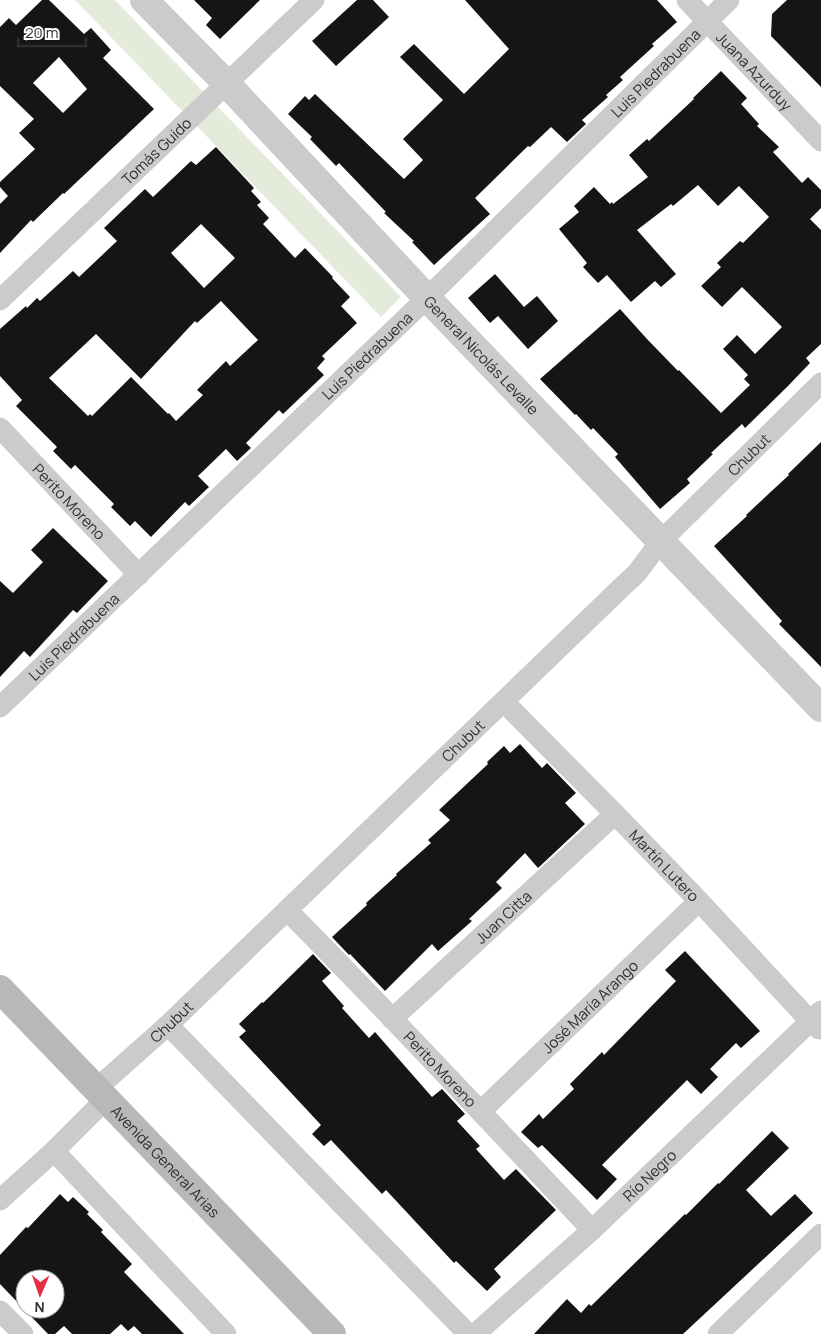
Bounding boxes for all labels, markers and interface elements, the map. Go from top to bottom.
scale bar [18,15,85,47]
text: 20 m [25,22,58,43]
street label: Luis Piedrabuena [606,24,705,122]
street label: Juana Azurduy [712,27,797,115]
street label: Tomás Guido [117,112,196,189]
street label: General Nicolás Levalle [420,291,544,419]
street label: Luis Piedrabuena [317,307,417,404]
street label: Chubut [723,428,775,480]
street label: Perito Moreno [28,459,111,544]
street label: Luis Piedrabuena [24,588,124,685]
street label: Chubut [437,715,489,766]
street label: Martín Lutero [625,825,704,906]
street label: Juan Citta [470,885,536,948]
street label: José María Arango [537,955,643,1058]
street label: Chubut [145,996,198,1047]
street label: Perito Moreno [399,1027,482,1112]
street label: Avenida General Arias [107,1100,225,1222]
street label: Río Negro [618,1144,681,1206]
north arrow [15,1269,65,1319]
text: N [34,1298,45,1317]

